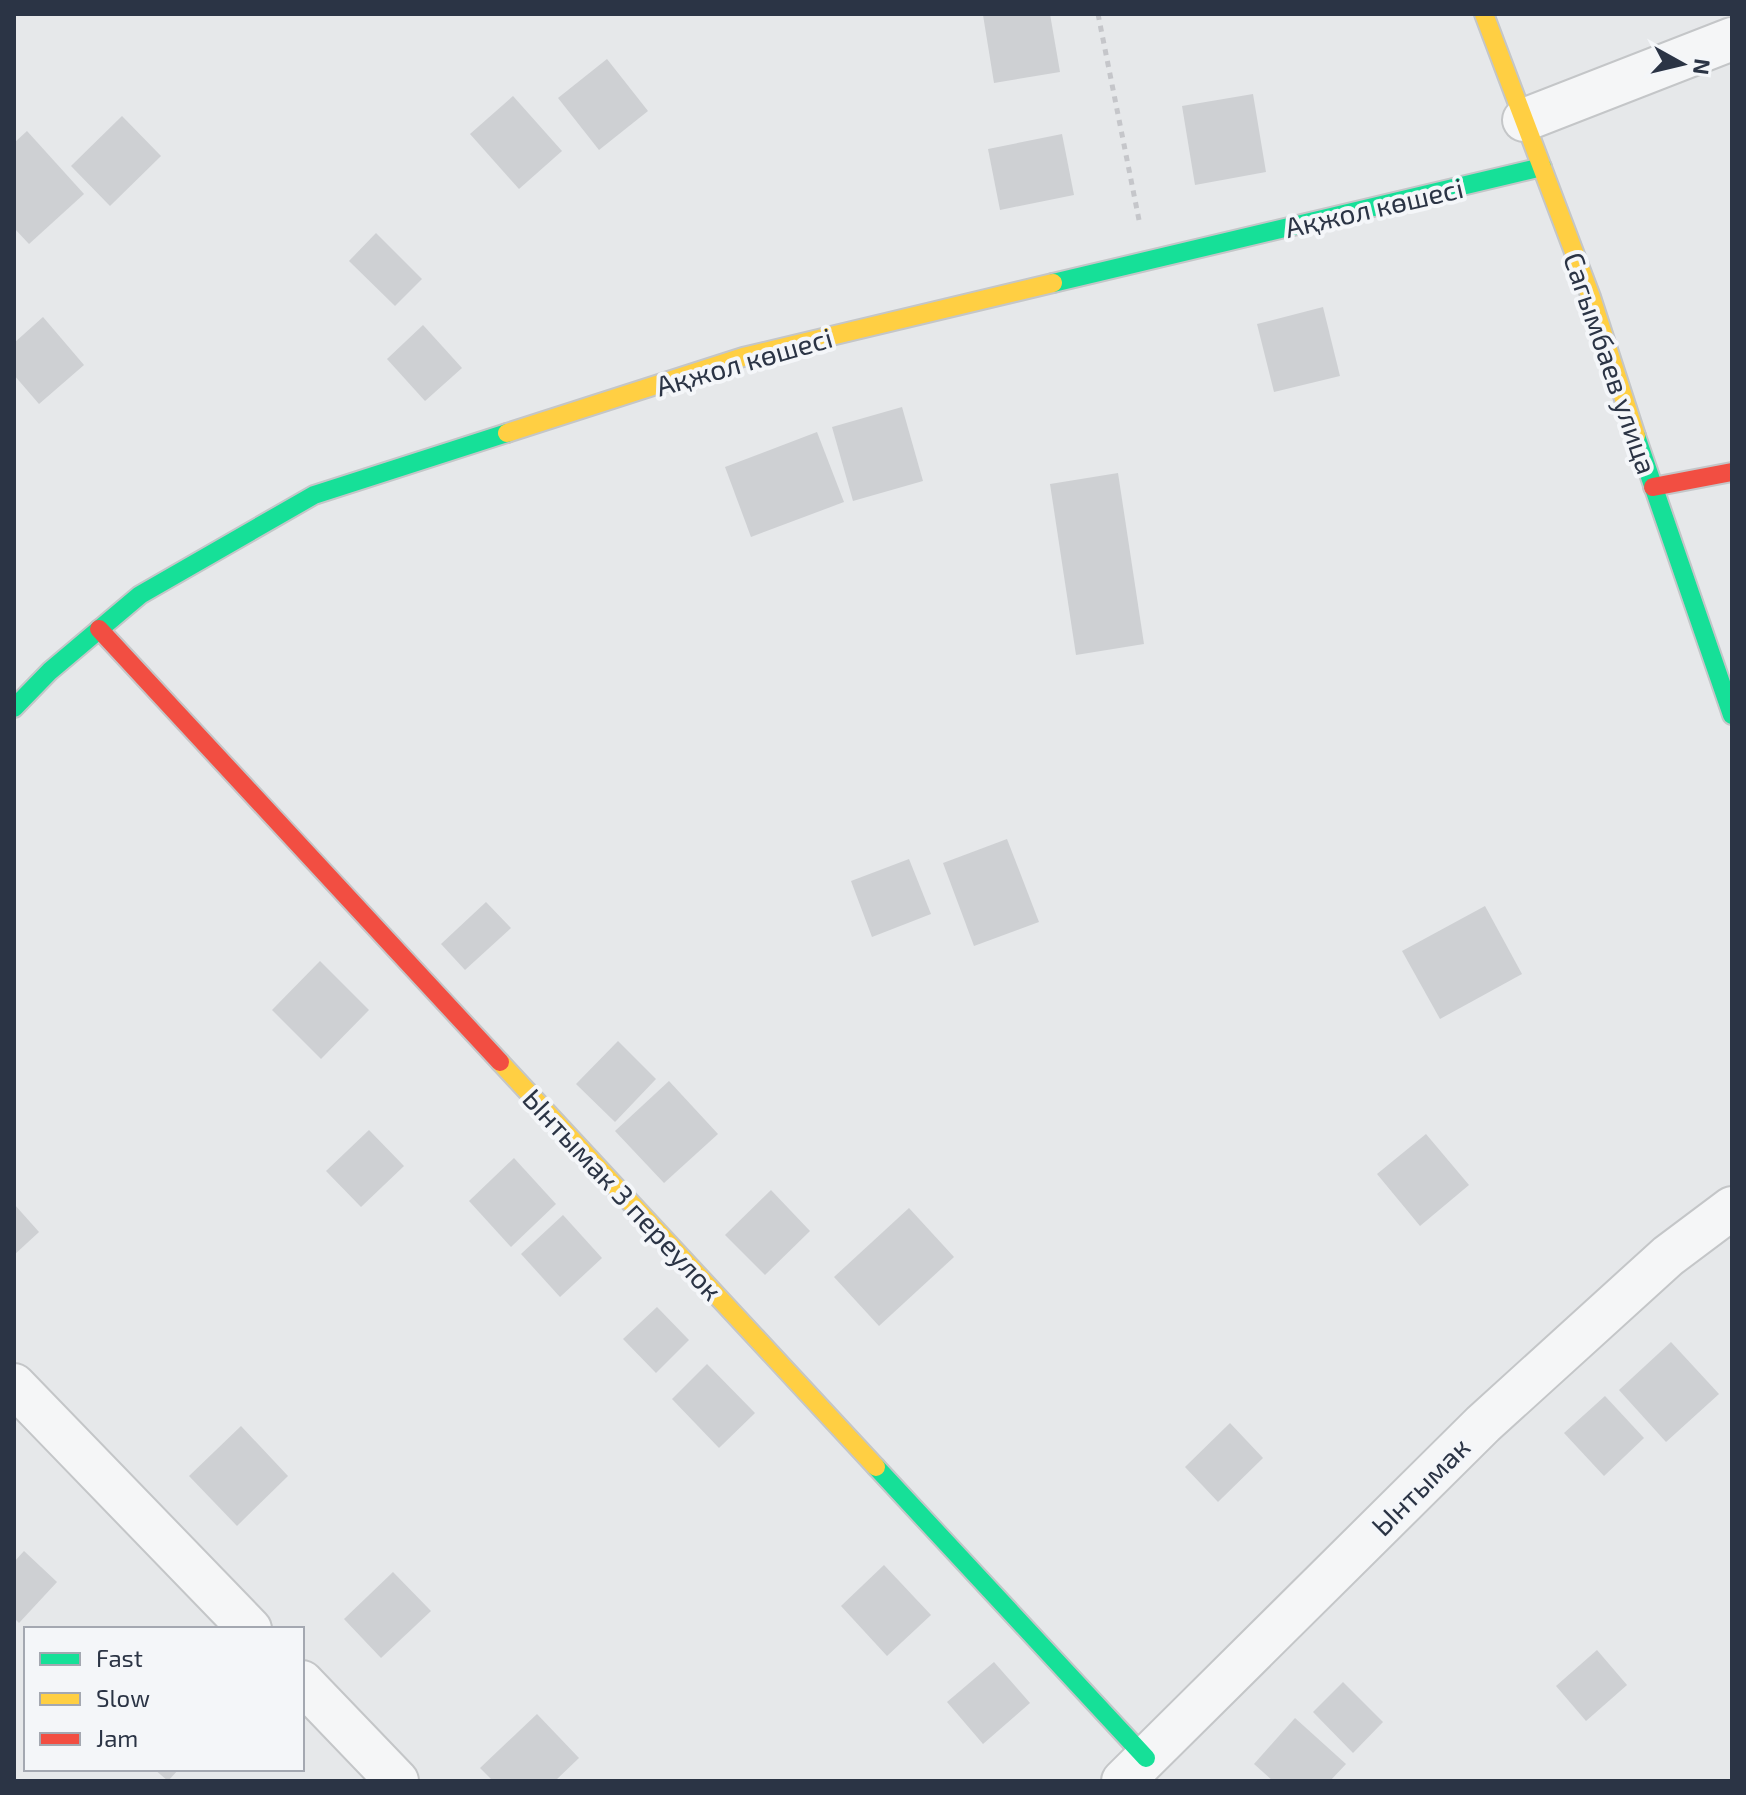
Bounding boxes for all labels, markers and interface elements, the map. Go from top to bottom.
north arrow [1642,24,1722,104]
text: N [1689,57,1717,77]
street label: Ақжол көшесі [1282,170,1466,244]
street label: Сагымбаев улица [1557,248,1665,478]
street label: Ақжол көшесі [652,320,836,402]
street label: Ынтымак 3 переулок [516,1081,730,1307]
street label: Ынтымак [1364,1430,1476,1542]
legend [24,1627,304,1771]
text: Fast [96,1643,143,1672]
text: Slow [96,1683,150,1712]
text: Jam [96,1723,138,1752]

